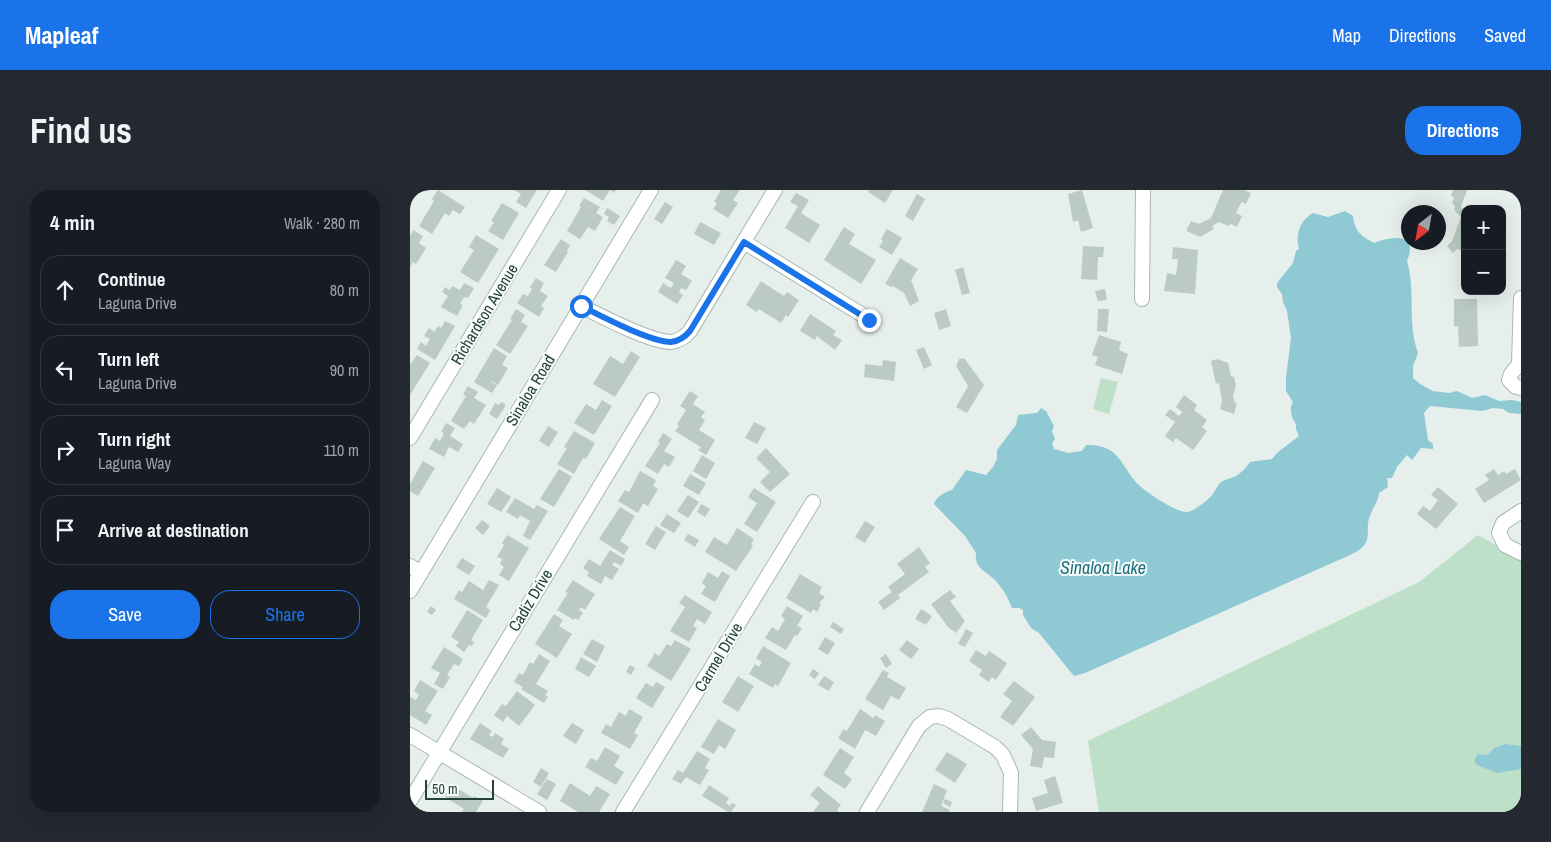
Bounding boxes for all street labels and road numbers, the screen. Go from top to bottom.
street label: Richardson Avenue [445,259,523,369]
street label: Sinaloa Road [500,350,560,430]
street label: Cadiz Drive [503,565,557,635]
street label: Carmel Drive [689,618,747,696]

